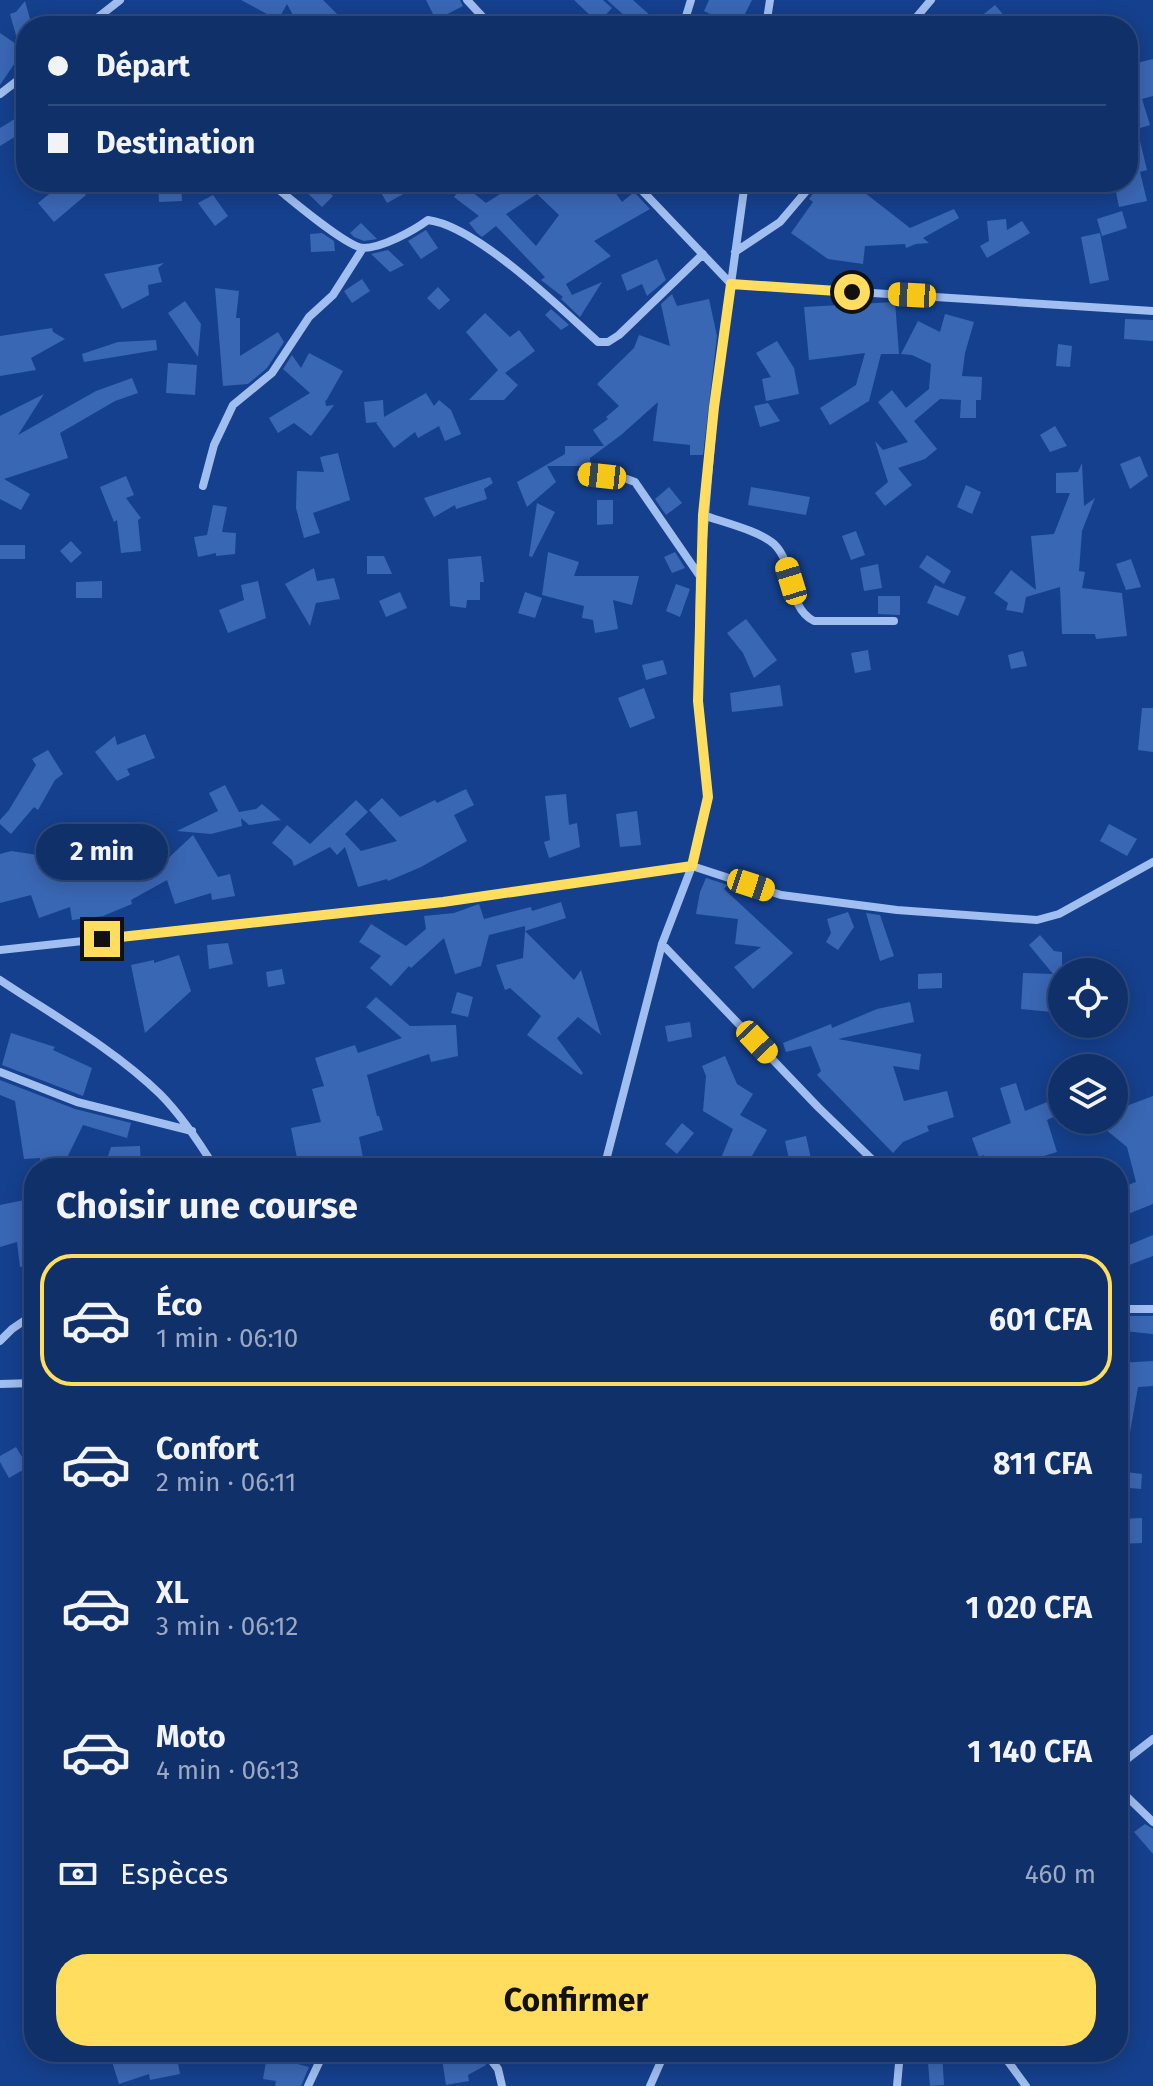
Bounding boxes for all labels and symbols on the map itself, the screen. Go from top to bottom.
route start [834,274,870,310]
car [887,282,937,308]
car [577,462,627,490]
car [773,555,809,607]
callout: 2 min [36,823,168,879]
car [724,866,778,904]
route end [84,921,120,957]
car [732,1016,782,1068]

